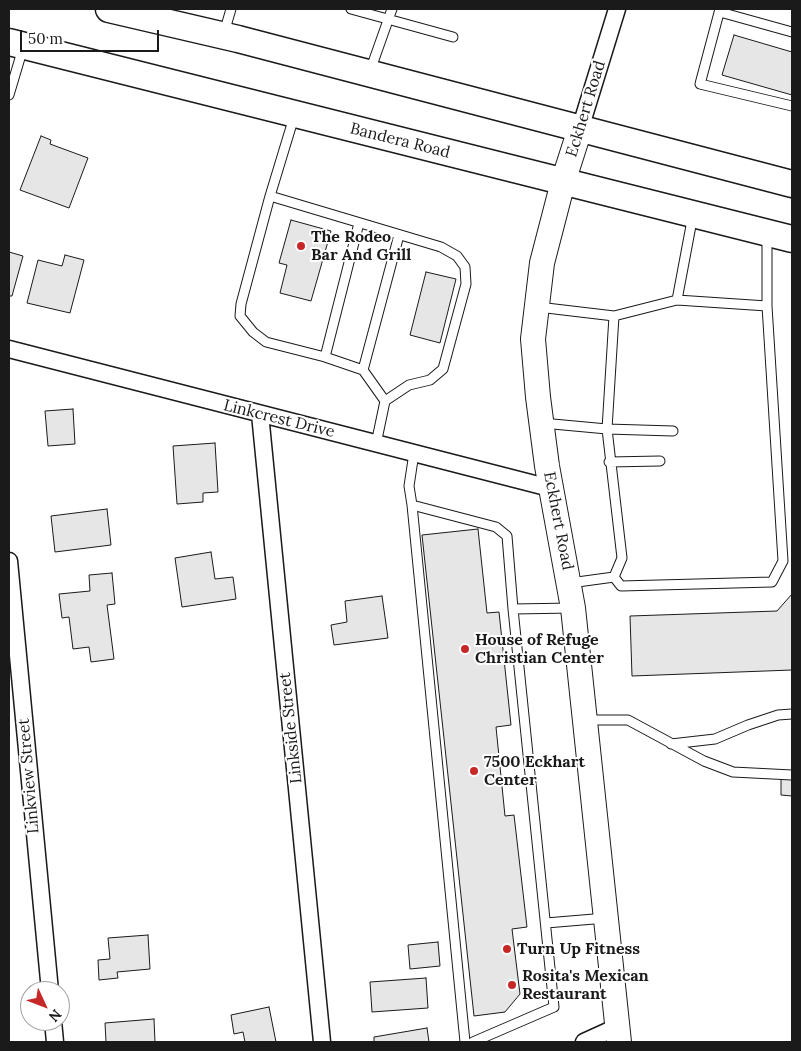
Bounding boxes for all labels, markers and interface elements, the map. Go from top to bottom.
scale bar [22,20,161,52]
text: 50 m [28,29,63,48]
street label: Eckhert Road [562,58,610,160]
street label: Bandera Road [348,119,452,163]
place label: The Rodeo Bar And Grill [311,227,411,265]
marker: The Rodeo Bar And Grill [295,240,307,252]
street label: Linkcrest Drive [221,396,337,442]
street label: Eckhert Road [539,470,577,572]
place label: House of Refuge Christian Center [475,630,604,668]
marker: House of Refuge Christian Center [459,643,471,655]
street label: Linkside Street [276,671,306,785]
street label: Linkview Street [14,718,44,834]
place label: 7500 Eckhart Center [484,752,585,790]
marker: 7500 Eckhart Center [468,765,480,777]
place label: Turn Up Fitness [517,939,640,959]
marker: Turn Up Fitness [501,943,513,955]
place label: Rosita's Mexican Restaurant [522,966,649,1004]
marker: Rosita's Mexican Restaurant [506,979,518,991]
north arrow [20,981,70,1031]
text: N [45,1005,66,1026]

